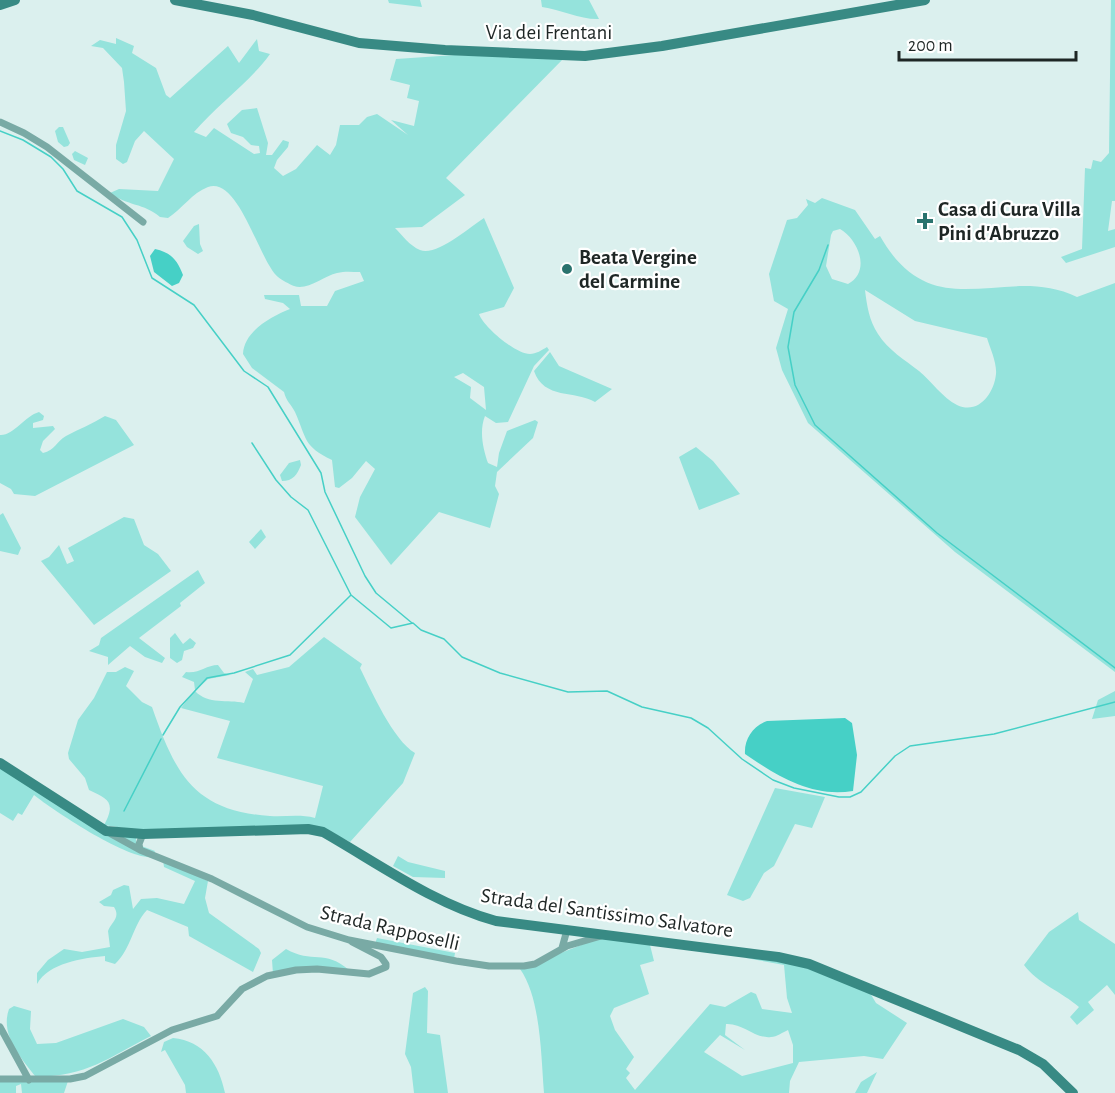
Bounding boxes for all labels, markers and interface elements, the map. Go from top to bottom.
street label: Via dei Frentani [486,22,612,43]
scale bar [899,24,1076,62]
text: 200 m [908,37,953,55]
place label: Casa di Cura Villa Pini d'Abruzzo [938,199,1081,244]
marker: Casa di Cura Villa Pini d'Abruzzo [916,212,934,230]
place label: Beata Vergine del Carmine [579,247,697,292]
marker: Beata Vergine del Carmine [560,262,574,276]
street label: Strada del Santissimo Salvatore [480,885,734,941]
street label: Strada Rapposelli [318,902,462,954]

